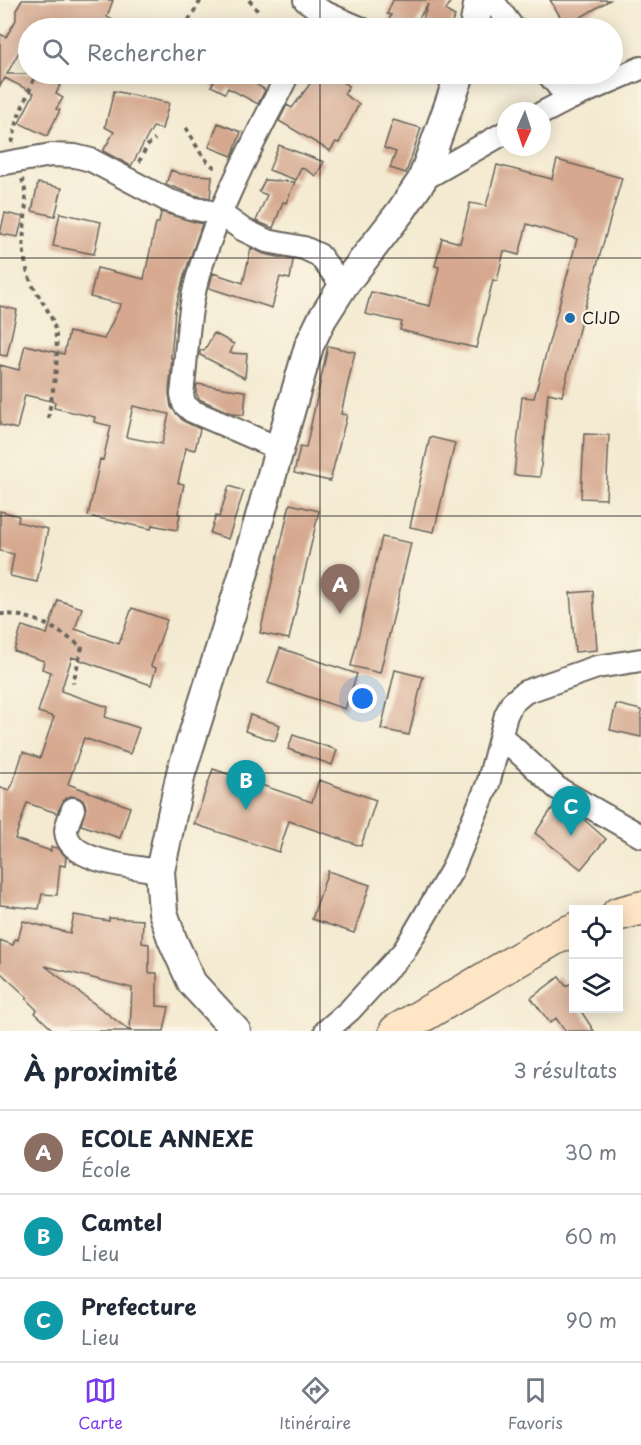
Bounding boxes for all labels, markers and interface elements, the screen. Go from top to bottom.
search box [18,18,623,84]
icon: search [39,35,72,68]
text: Rechercher [87,35,206,68]
north arrow [497,102,551,156]
place label: CIJD [582,305,620,329]
marker: CIJD [563,311,577,325]
pin: A [320,564,360,614]
your location [348,684,377,713]
pin: B [226,760,266,810]
pin: C [552,786,590,836]
map controls [569,905,623,1013]
button: locate [569,905,623,959]
button: layers [569,959,623,1013]
text: À proximité [24,1051,178,1090]
text: 3 résultats [514,1055,617,1085]
text: ECOLE ANNEXE [81,1121,254,1154]
text: A [36,1137,51,1167]
text: 30 m [564,1137,617,1167]
text: École [81,1154,131,1184]
text: Camtel [81,1205,162,1238]
text: B [37,1221,50,1251]
text: 60 m [565,1221,617,1251]
text: Lieu [81,1238,119,1268]
text: Prefecture [81,1289,196,1322]
text: C [36,1305,51,1335]
text: 90 m [566,1305,617,1335]
text: Lieu [81,1322,119,1352]
tab: Carte [78,1374,123,1434]
tab: Itinéraire [279,1374,351,1434]
tab: Favoris [508,1374,563,1434]

